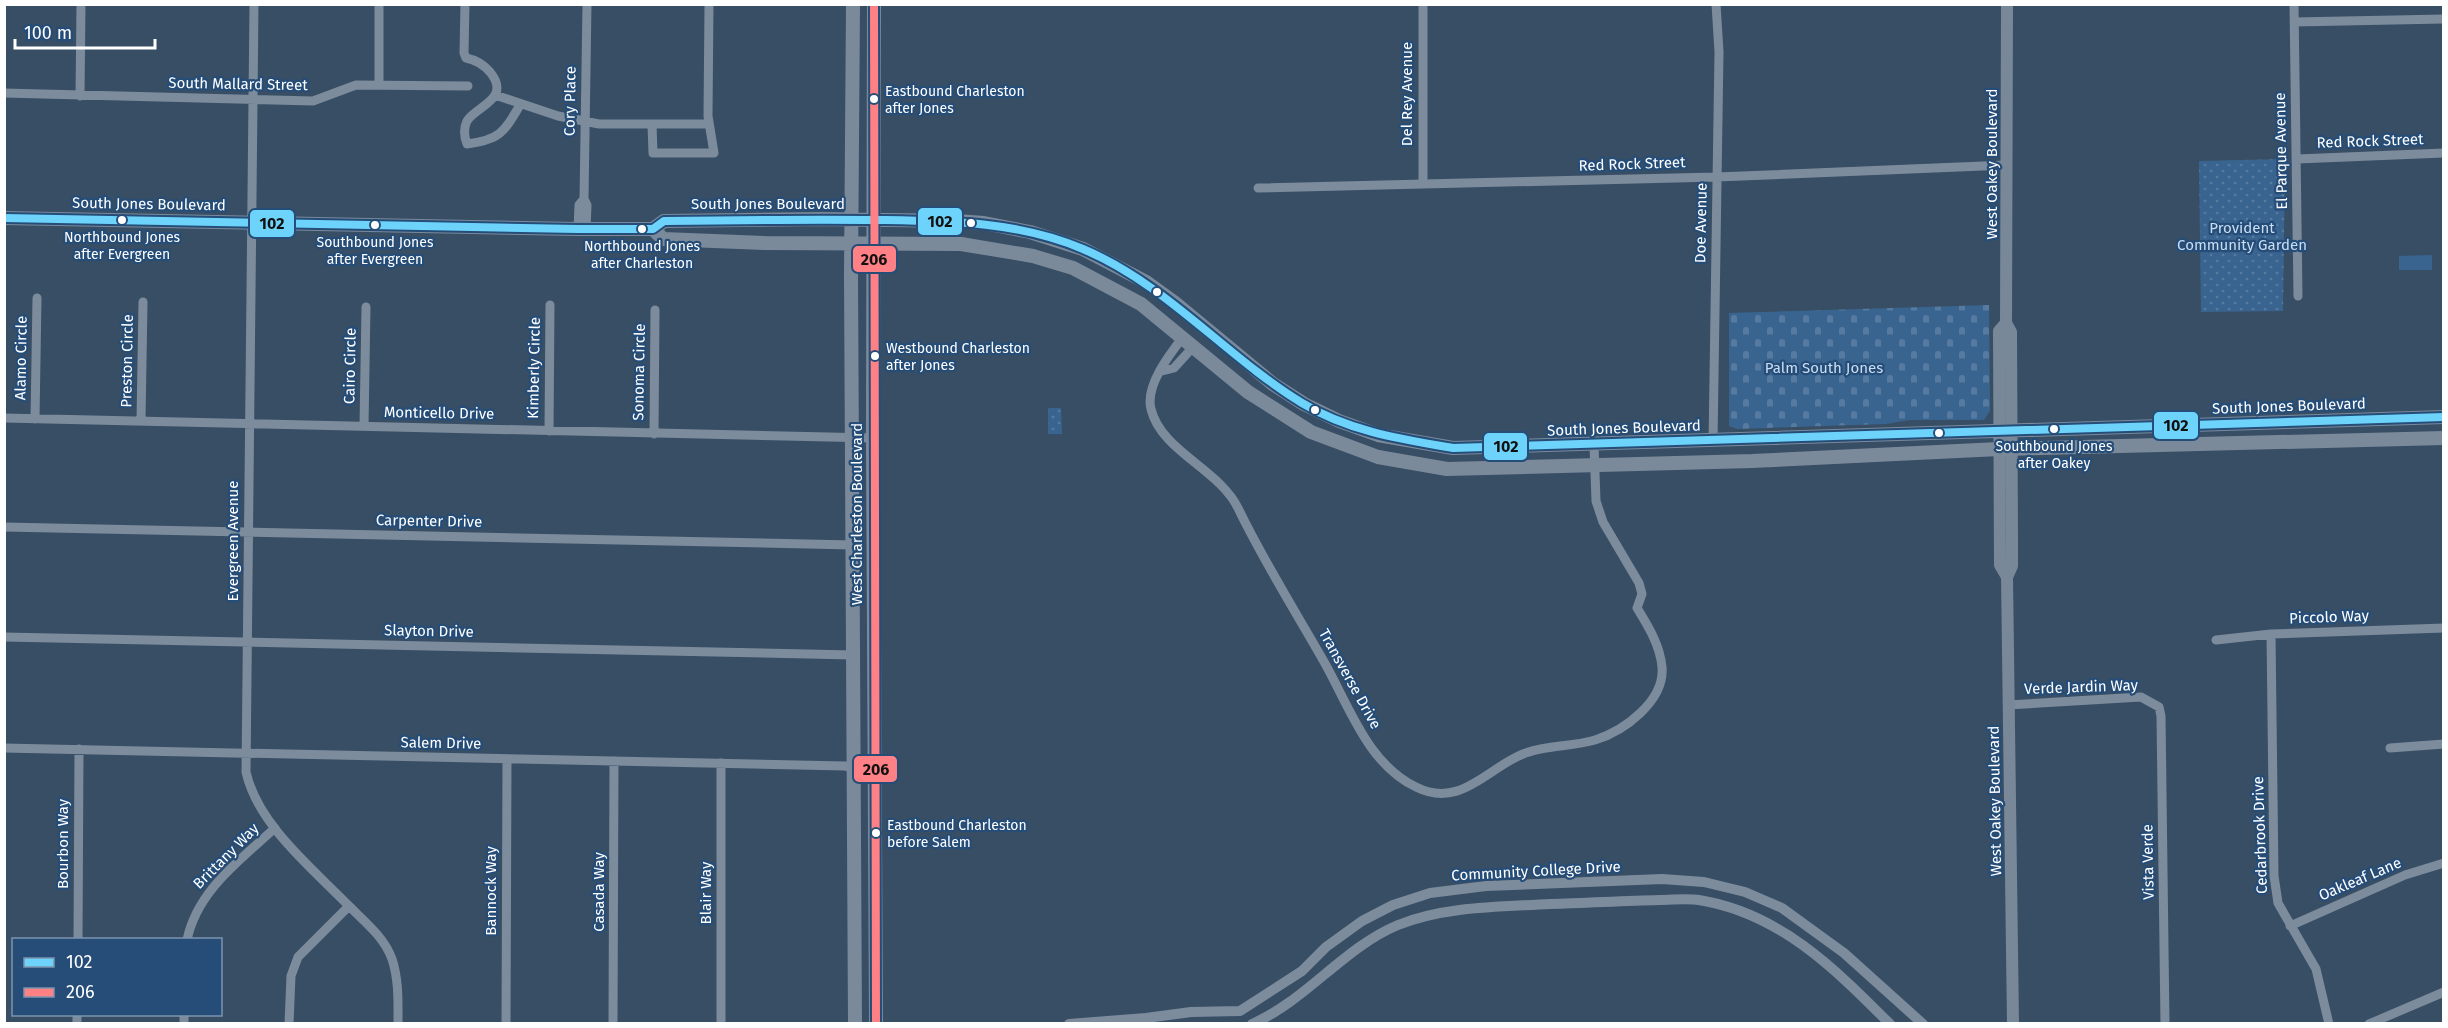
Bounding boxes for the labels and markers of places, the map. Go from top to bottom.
place label: Eastbound Charleston after Jones [885,83,1025,117]
marker: Eastbound Charleston after Jones [868,93,880,105]
marker: Northbound Jones after Evergreen [116,214,128,226]
unlabelled marker [965,217,977,229]
marker: Southbound Jones after Evergreen [369,219,381,231]
marker: Northbound Jones after Charleston [636,223,648,235]
place label: Northbound Jones after Evergreen [64,229,181,263]
place label: Southbound Jones after Evergreen [317,234,434,268]
place label: Northbound Jones after Charleston [584,238,701,272]
unlabelled marker [1151,286,1163,298]
place label: Westbound Charleston after Jones [886,340,1030,374]
marker: Westbound Charleston after Jones [869,350,881,362]
unlabelled marker [1309,404,1321,416]
marker: Southbound Jones after Oakey [2048,423,2060,435]
unlabelled marker [1933,427,1945,439]
place label: Southbound Jones after Oakey [1996,438,2113,472]
place label: Eastbound Charleston before Salem [887,817,1027,851]
marker: Eastbound Charleston before Salem [870,827,882,839]

